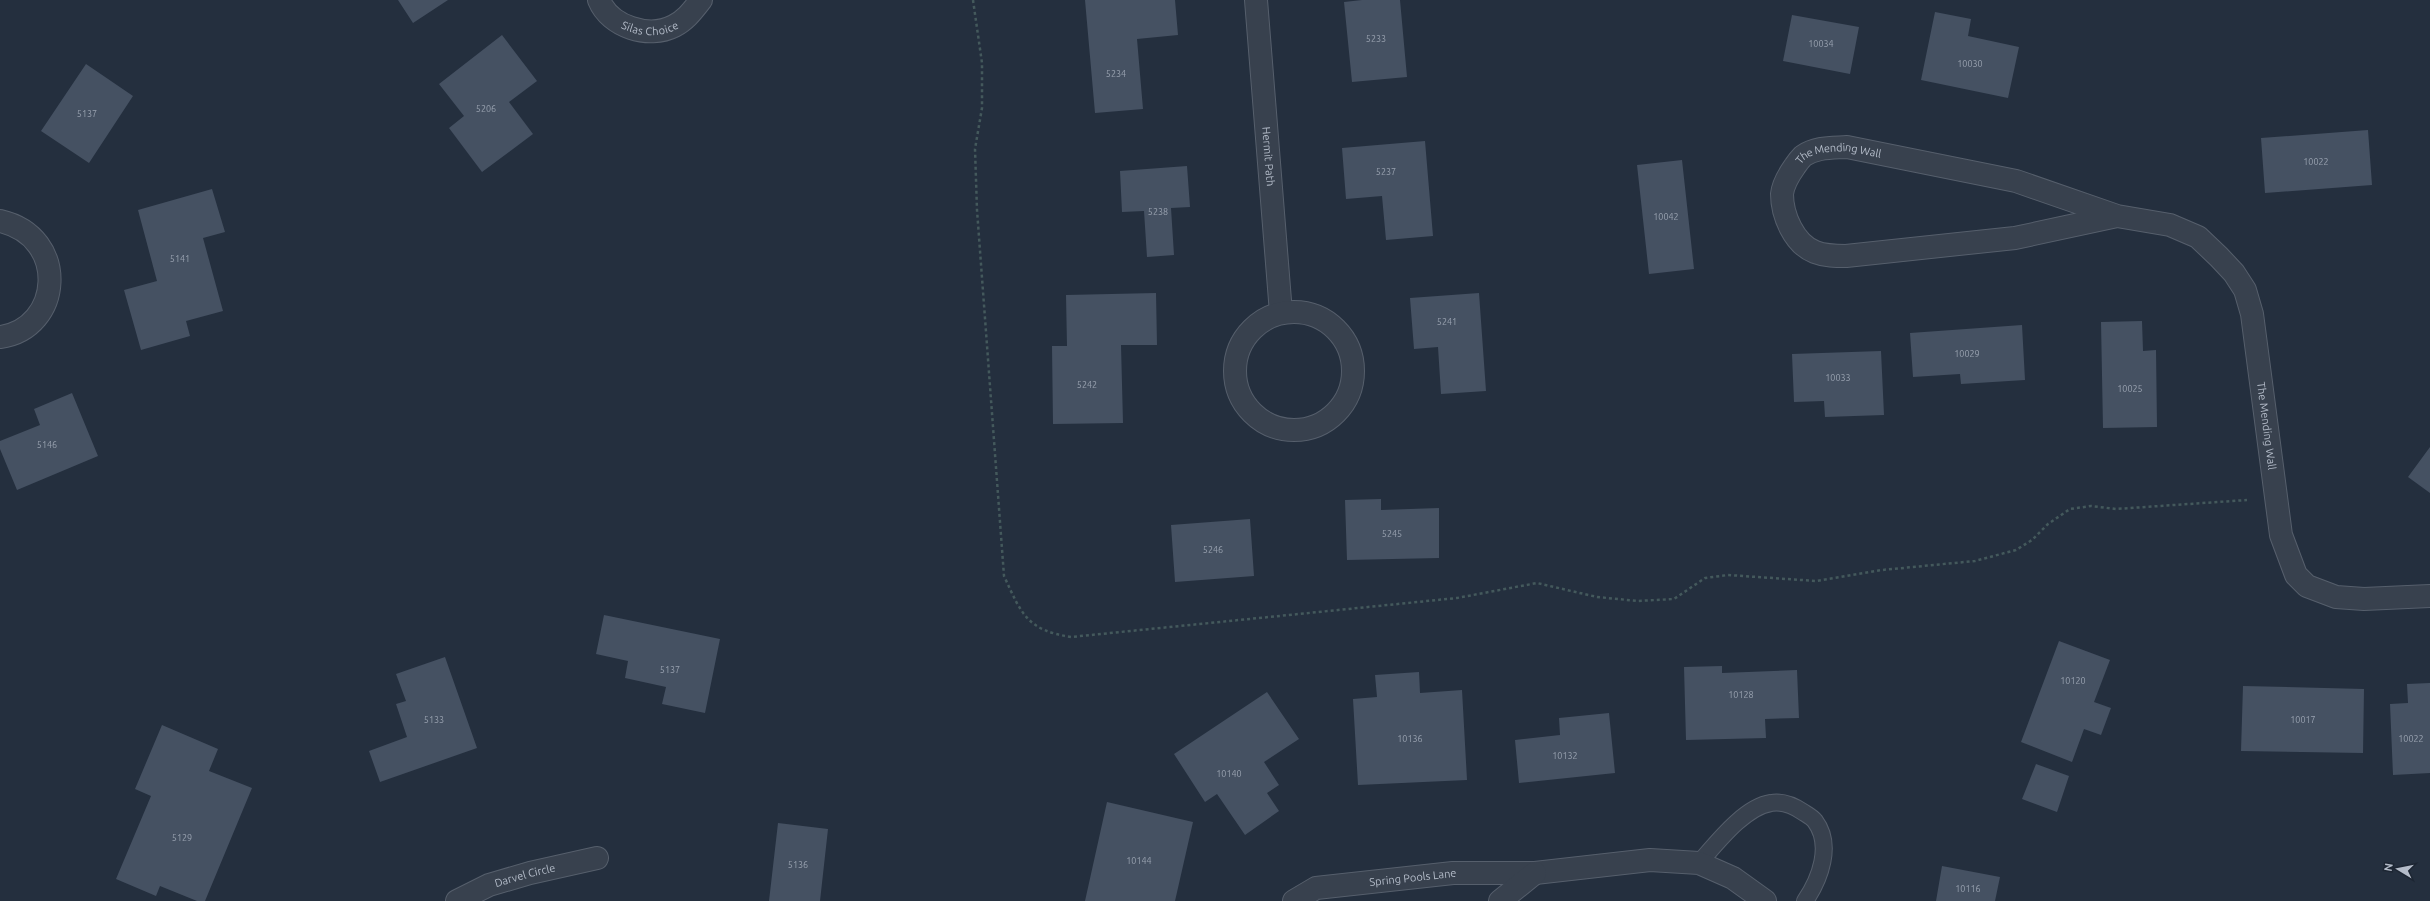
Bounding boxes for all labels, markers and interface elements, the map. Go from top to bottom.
street label: Silas Choice [620,19,680,37]
house number: 5233 [1366,34,1386,44]
house number: 10034 [1808,39,1834,49]
house number: 10030 [1957,59,1983,69]
house number: 5234 [1106,69,1126,79]
house number: 5206 [476,104,496,114]
house number: 5137 [77,109,97,119]
street label: Hermit Path [1260,126,1277,187]
street label: The Mending Wall [1793,141,1882,166]
house number: 10022 [2303,157,2329,167]
house number: 5237 [1376,167,1396,177]
house number: 5238 [1148,207,1168,217]
house number: 10042 [1653,212,1679,222]
house number: 5141 [170,254,190,264]
house number: 5241 [1437,317,1457,327]
house number: 10029 [1954,349,1980,359]
house number: 10033 [1825,373,1851,383]
house number: 5242 [1077,380,1097,390]
street label: The Mending Wall [2255,381,2278,471]
house number: 10025 [2117,384,2143,394]
house number: 5146 [37,440,57,450]
house number: 5245 [1382,529,1402,539]
house number: 5246 [1203,545,1223,555]
house number: 5137 [660,665,680,675]
house number: 10120 [2060,676,2086,686]
house number: 10128 [1728,690,1754,700]
house number: 5133 [424,715,444,725]
house number: 10017 [2290,715,2316,725]
house number: 10136 [1397,734,1423,744]
house number: 10022 [2398,734,2424,744]
house number: 10132 [1552,751,1578,761]
house number: 10140 [1216,769,1242,779]
house number: 5129 [172,833,192,843]
north arrow [2378,849,2418,889]
house number: 10144 [1126,856,1152,866]
house number: 5136 [788,860,808,870]
street label: Darvel Circle [493,862,556,889]
text: N [2382,862,2395,872]
street label: Spring Pools Lane [1369,867,1456,888]
house number: 10116 [1955,884,1981,894]

